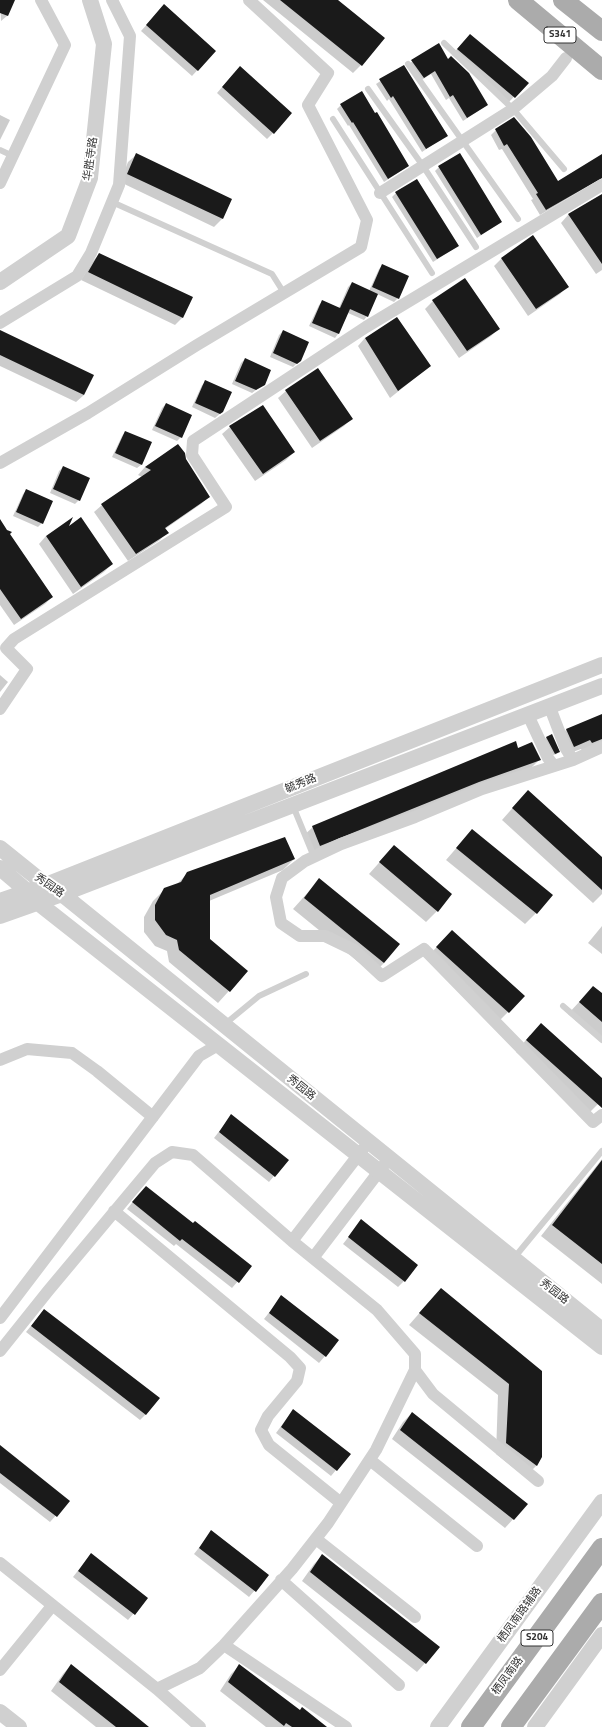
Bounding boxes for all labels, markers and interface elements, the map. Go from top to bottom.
road number: S341 [544,27,576,43]
street label: 华胜寺路 [81,136,101,182]
street label: 毓秀路 [283,772,319,796]
street label: 秀园路 [32,871,66,901]
street label: 秀园路 [284,1072,318,1104]
street label: 秀园路 [537,1277,571,1307]
street label: 栖凤南路辅路 [495,1584,545,1646]
road number: S204 [521,1630,553,1646]
street label: 栖凤南路 [490,1654,526,1698]

